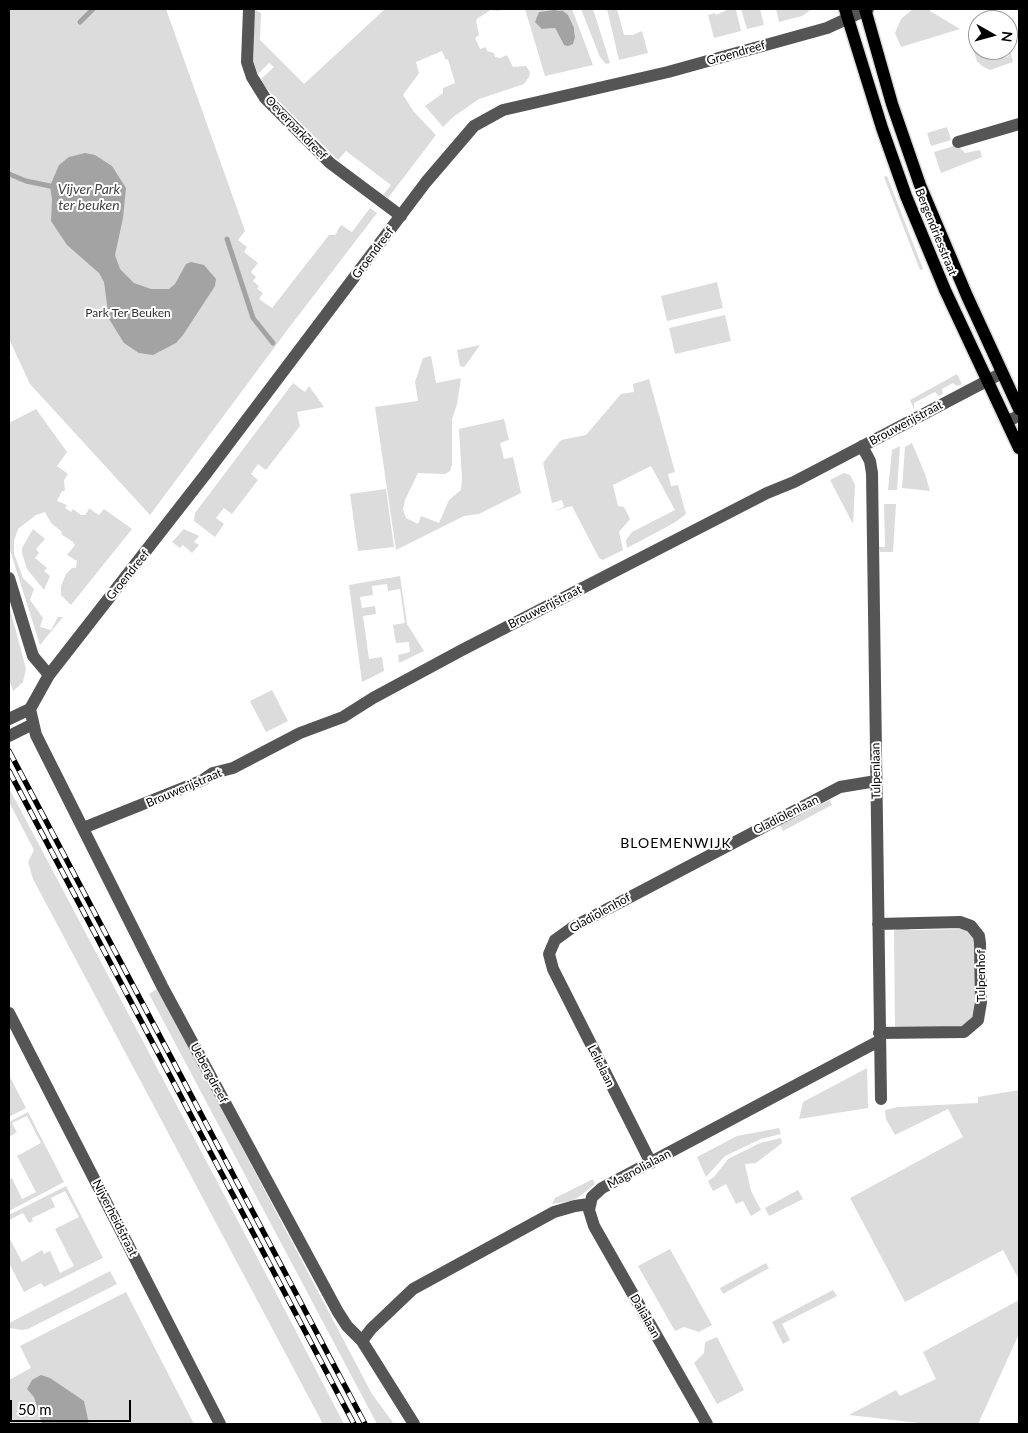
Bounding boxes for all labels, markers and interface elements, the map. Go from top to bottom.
north arrow [968,10,1018,60]
text: N [998,30,1016,43]
street label: Groendreef [705,38,767,68]
street label: Oeverparkdreef [262,93,330,163]
water label: Vijver Park ter beuken [58,181,120,213]
street label: Bergendriesstraat [912,186,960,278]
street label: Groendreef [349,225,397,281]
park label: Park Ter Beuken [85,306,171,320]
street label: Brouwerijstraat [867,398,945,448]
street label: Groendreef [103,547,153,603]
street label: Brouwerijstraat [506,582,584,632]
street label: Tulpenlaan [868,743,884,799]
street label: Brouwerijstraat [144,766,224,810]
street label: Gladiolenlaan [751,792,821,838]
district label: BLOEMENWIJK [619,835,733,851]
street label: Gladiolenhof [567,890,633,936]
street label: Tulpenhof [974,950,988,1002]
street label: Uebergdreef [187,1040,231,1106]
street label: Lelielaan [584,1042,618,1090]
street label: Magnolialaan [605,1146,673,1192]
street label: Nijverheidstraat [89,1177,141,1259]
street label: Dalialaan [627,1292,663,1340]
scale bar [12,1390,134,1422]
text: 50 m [18,1400,52,1418]

